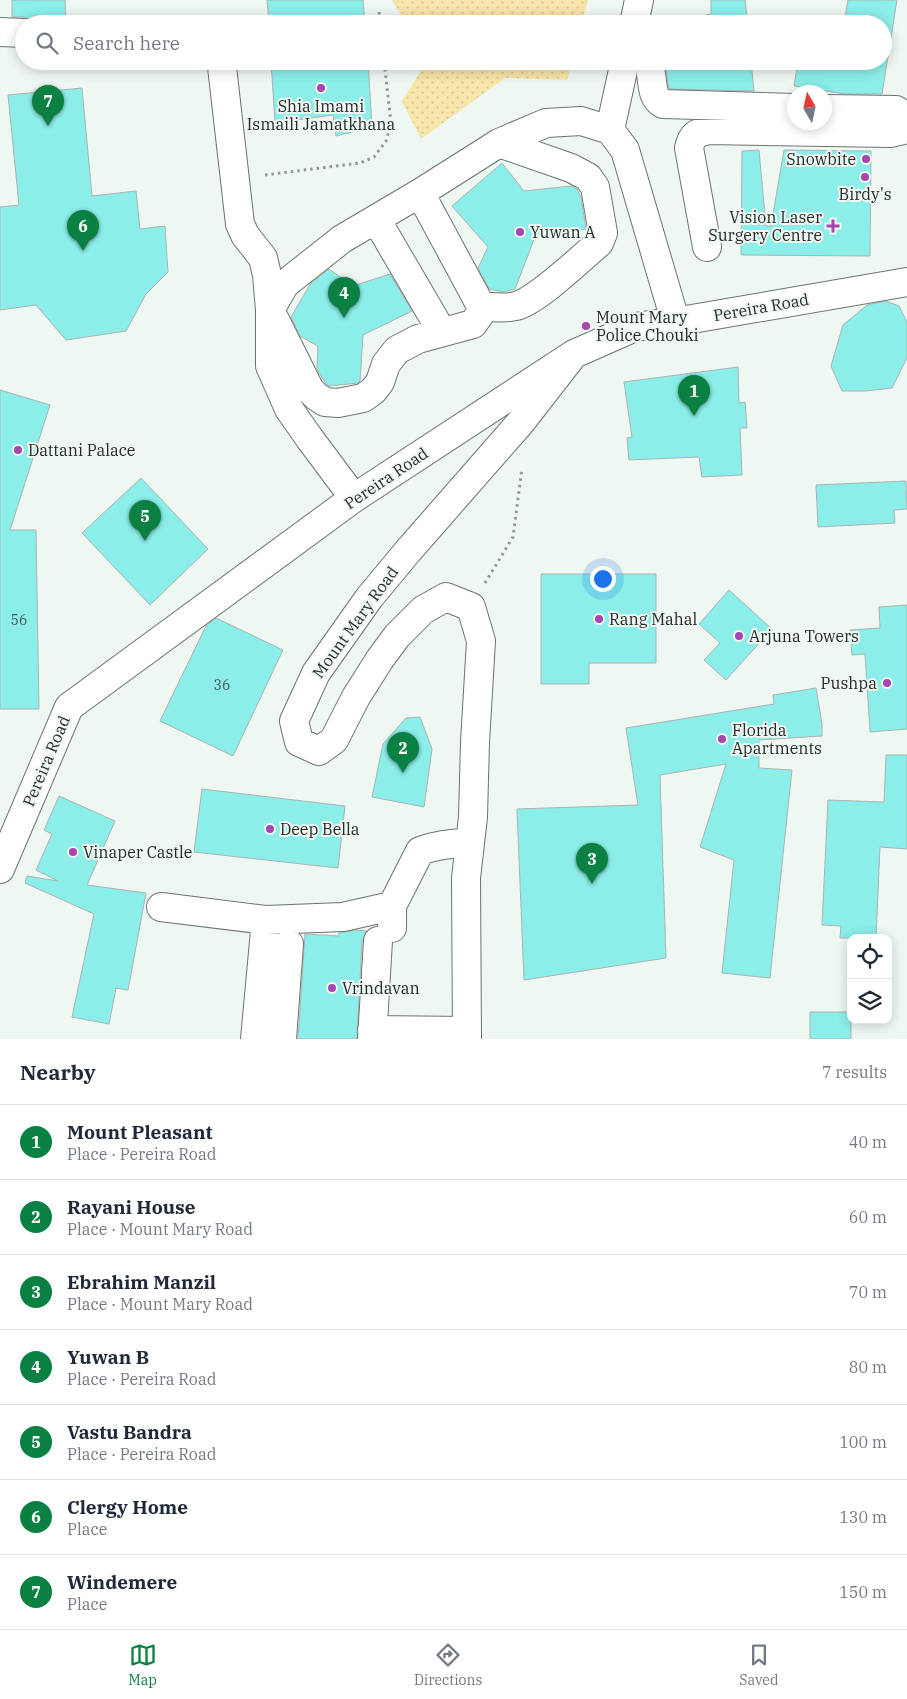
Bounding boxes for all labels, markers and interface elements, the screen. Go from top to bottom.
search box [15,15,892,70]
icon: search [33,29,61,57]
text: Search here [73,31,180,55]
marker: Shia Imami Ismaili Jamatkhana [315,82,327,94]
pin: 7 [32,85,64,126]
north arrow [787,85,832,130]
place label: Shia Imami Ismaili Jamatkhana [247,96,395,134]
place label: Snowbite [786,149,856,169]
marker: Snowbite [860,153,872,165]
marker: Birdy's [859,171,871,183]
place label: Birdy's [838,184,892,204]
place label: Vision Laser Surgery Centre [708,207,822,245]
pin: 6 [67,210,99,251]
marker: Vision Laser Surgery Centre [826,219,840,233]
place label: Yuwan A [530,222,595,242]
marker: Yuwan A [514,226,526,238]
pin: 4 [328,277,360,318]
street label: Pereira Road [712,289,811,325]
place label: Mount Mary Police Chouki [596,307,699,345]
marker: Mount Mary Police Chouki [580,320,592,332]
pin: 1 [678,375,710,416]
place label: Dattani Palace [28,440,135,460]
street label: Pereira Road [340,443,432,513]
marker: Dattani Palace [12,444,24,456]
pin: 5 [129,500,161,541]
street label: Mount Mary Road [308,562,402,682]
your location [590,566,616,592]
place label: Rang Mahal [609,609,698,629]
house number: 56 [11,611,27,629]
marker: Rang Mahal [593,613,605,625]
place label: Arjuna Towers [749,626,859,646]
marker: Arjuna Towers [733,630,745,642]
place label: Pushpa [821,673,877,693]
house number: 36 [214,676,230,694]
marker: Pushpa [881,677,893,689]
street label: Pereira Road [18,712,74,809]
place label: Florida Apartments [732,720,822,758]
pin: 2 [387,732,419,773]
marker: Florida Apartments [716,733,728,745]
place label: Deep Bella [280,819,360,839]
marker: Deep Bella [264,823,276,835]
place label: Vinaper Castle [83,842,192,862]
pin: 3 [576,843,608,884]
marker: Vinaper Castle [67,846,79,858]
map controls [847,934,892,1024]
button: locate [847,934,892,979]
place label: Vrindavan [342,978,420,998]
button: layers [847,979,892,1024]
marker: Vrindavan [326,982,338,994]
text: Nearby [20,1058,96,1086]
text: 7 results [822,1062,887,1082]
text: Mount Pleasant [67,1120,213,1144]
text: 1 [31,1132,41,1152]
text: 40 m [849,1132,887,1152]
text: Place · Pereira Road [67,1144,216,1164]
text: Rayani House [67,1195,196,1219]
text: 2 [31,1207,41,1227]
text: 60 m [849,1207,887,1227]
text: Place · Mount Mary Road [67,1219,253,1239]
text: Ebrahim Manzil [67,1270,216,1294]
text: 3 [31,1282,41,1302]
text: 70 m [849,1282,887,1302]
text: Place · Mount Mary Road [67,1294,253,1314]
text: Yuwan B [67,1345,149,1369]
text: 4 [31,1357,41,1377]
text: 80 m [849,1357,887,1377]
text: Place · Pereira Road [67,1369,216,1389]
text: Vastu Bandra [67,1420,192,1444]
text: 5 [31,1432,41,1452]
text: 100 m [839,1432,887,1452]
text: Place · Pereira Road [67,1444,216,1464]
text: Clergy Home [67,1495,188,1519]
text: 6 [31,1507,41,1527]
text: 130 m [839,1507,887,1527]
text: Place [67,1519,107,1539]
text: Windemere [67,1570,177,1594]
text: 7 [31,1582,41,1602]
text: 150 m [839,1582,887,1602]
text: Place [67,1594,107,1614]
tab: Map [129,1641,157,1689]
tab: Directions [414,1641,482,1689]
tab: Saved [739,1641,778,1689]

